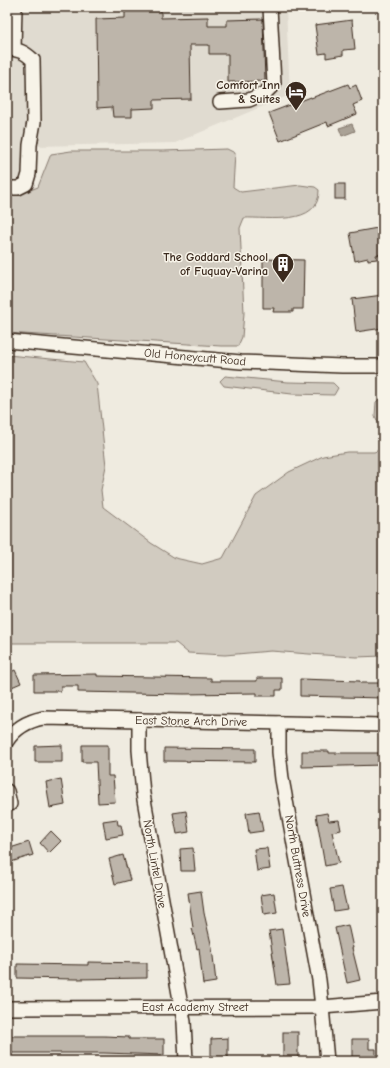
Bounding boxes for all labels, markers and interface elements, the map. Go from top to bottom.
place label: Comfort Inn & Suites [216,78,280,106]
hotel icon: Comfort Inn & Suites [283,79,309,112]
place label: The Goddard School of Fuquay-Varina [163,250,268,278]
building icon: The Goddard School of Fuquay-Varina [270,251,296,284]
street label: Old Honeycutt Road [143,346,247,368]
street label: East Stone Arch Drive [135,713,247,729]
street label: North Buttress Drive [282,814,314,918]
street label: North Lintel Drive [140,819,170,909]
street label: East Academy Street [142,1000,249,1014]

